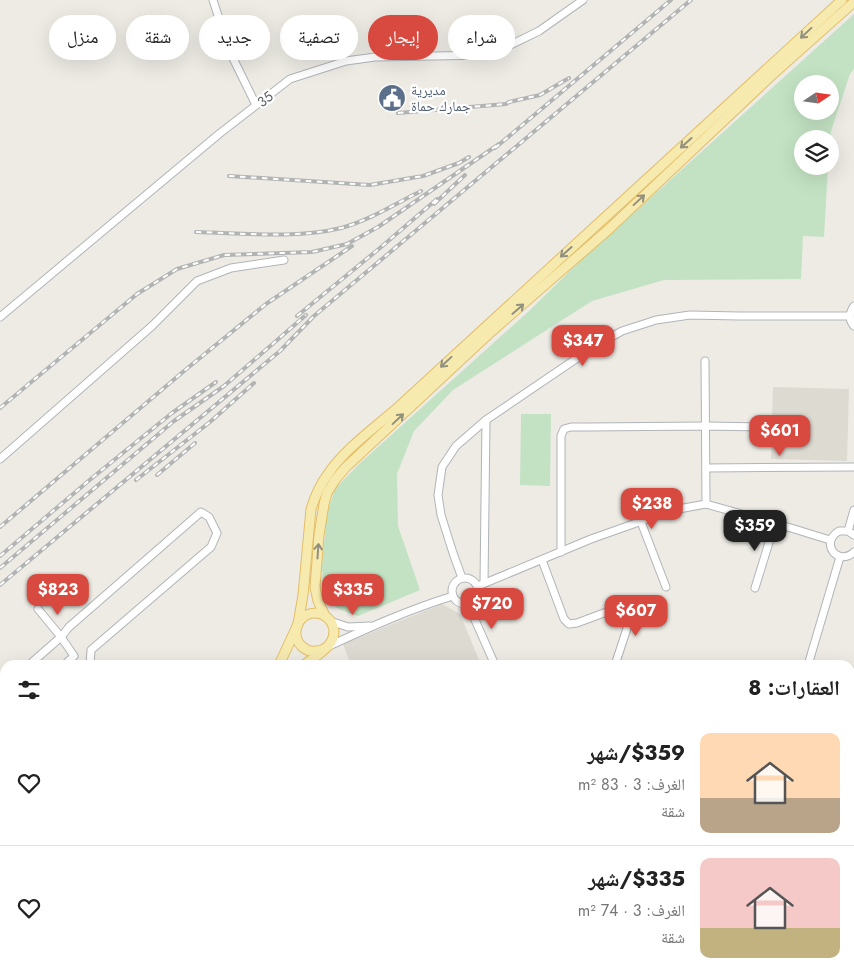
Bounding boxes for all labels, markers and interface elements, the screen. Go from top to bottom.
chip: منزل [49,15,116,60]
chip: شقة [126,15,189,60]
chip: جديد [199,15,270,60]
chip: تصفية [280,15,358,60]
chip: إيجار [368,15,438,60]
chip: شراء [448,15,515,60]
one-way arrow [800,27,812,39]
north arrow [794,75,839,120]
map controls [794,75,839,175]
place label: مديرية جمارك حماة [411,80,471,116]
public building icon: مديرية جمارك حماة [377,83,407,113]
street label: 35 [253,86,277,112]
button: layers [794,130,839,175]
one-way arrow [680,137,693,149]
one-way arrow [632,194,645,206]
one-way arrow [560,247,573,258]
one-way arrow [511,304,524,315]
pin: $347 [553,324,613,367]
text: $347 [563,329,603,352]
one-way arrow [440,356,453,368]
one-way arrow [392,413,405,425]
pin: $601 [750,414,810,457]
text: $601 [760,419,800,442]
pin: $238 [622,488,682,530]
text: $238 [632,492,672,515]
pin: $359 [725,510,785,552]
text: $359 [735,514,775,537]
one-way arrow [313,544,322,560]
pin: $823 [28,574,88,616]
pin: $335 [323,574,383,616]
text: $823 [38,578,78,601]
text: $335 [333,578,373,601]
pin: $720 [462,588,522,630]
text: $720 [472,592,512,615]
pin: $607 [606,594,666,637]
text: $607 [616,599,656,622]
text: العقارات: 8 [748,673,840,703]
icon: filters [15,676,43,704]
text: $359/شهر [587,738,685,768]
icon: home [740,753,800,813]
icon: heart [15,769,43,797]
text: الغرف: 3 · 83 m² [578,773,685,796]
text: شقة [661,800,685,823]
text: $335/شهر [588,864,685,894]
icon: home [740,878,800,938]
icon: heart [15,894,43,922]
text: الغرف: 3 · 74 m² [578,899,685,922]
text: شقة [661,926,685,949]

